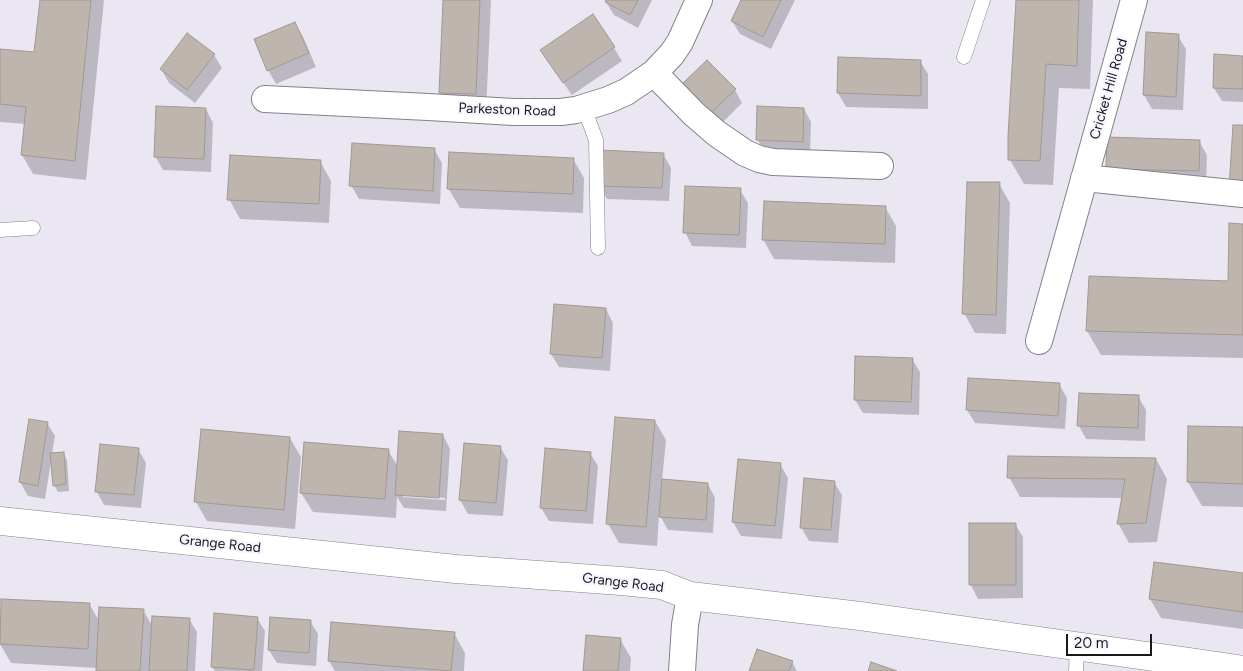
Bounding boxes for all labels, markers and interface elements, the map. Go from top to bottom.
street label: Cricket Hill Road [1087,37,1131,141]
street label: Parkeston Road [458,100,556,120]
street label: Grange Road [178,531,262,557]
street label: Grange Road [581,570,665,596]
scale bar [1068,624,1154,656]
text: 20 m [1074,634,1108,652]

